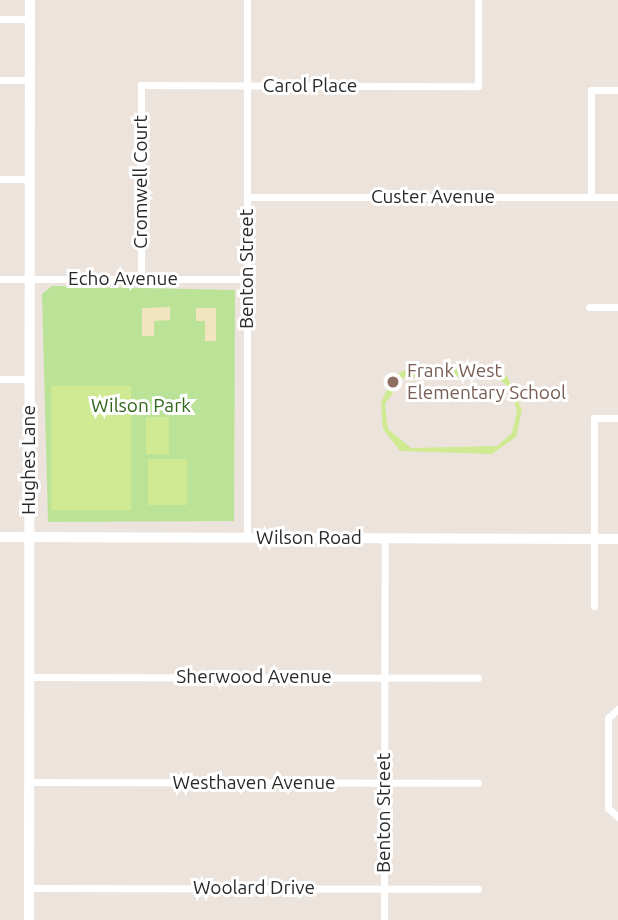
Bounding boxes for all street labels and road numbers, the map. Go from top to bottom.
street label: Carol Place [263,75,357,97]
street label: Cromwell Court [130,115,152,249]
street label: Custer Avenue [371,186,495,208]
street label: Benton Street [236,209,258,329]
street label: Echo Avenue [68,268,178,290]
street label: Hughes Lane [18,405,40,515]
street label: Wilson Road [256,527,362,549]
street label: Sherwood Avenue [176,666,332,688]
street label: Benton Street [373,753,395,873]
street label: Westhaven Avenue [172,772,336,794]
street label: Woolard Drive [193,877,315,899]

